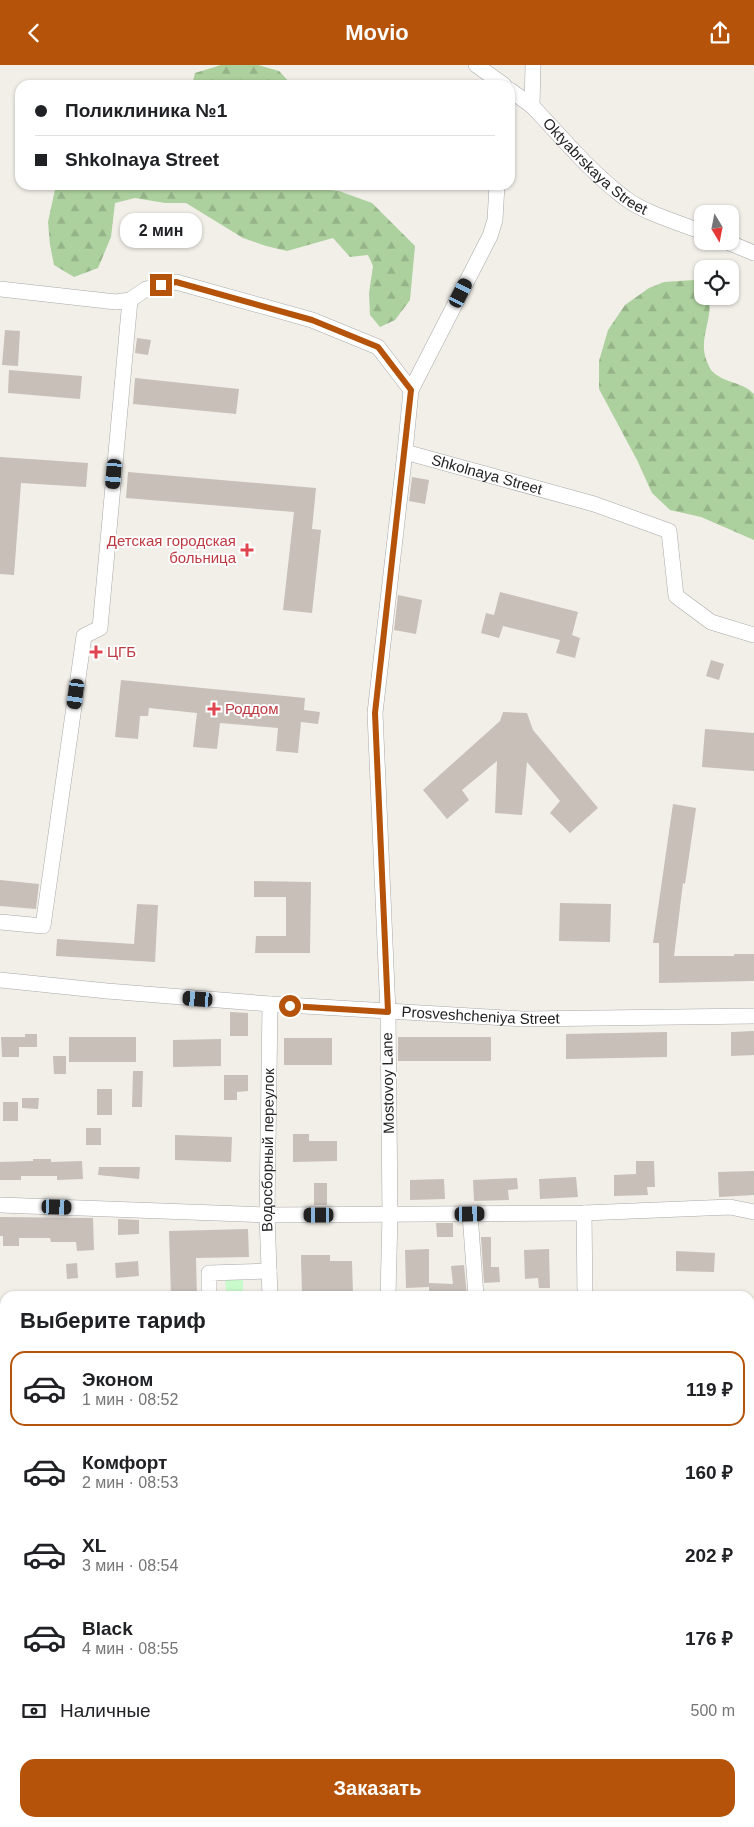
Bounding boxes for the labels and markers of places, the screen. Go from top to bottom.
place label: Детская городская больница [107,532,237,566]
marker: Детская городская больница [240,543,254,557]
place label: ЦГБ [107,643,136,660]
marker: ЦГБ [89,645,103,659]
place label: Роддом [225,700,279,717]
marker: Роддом [207,702,221,716]

